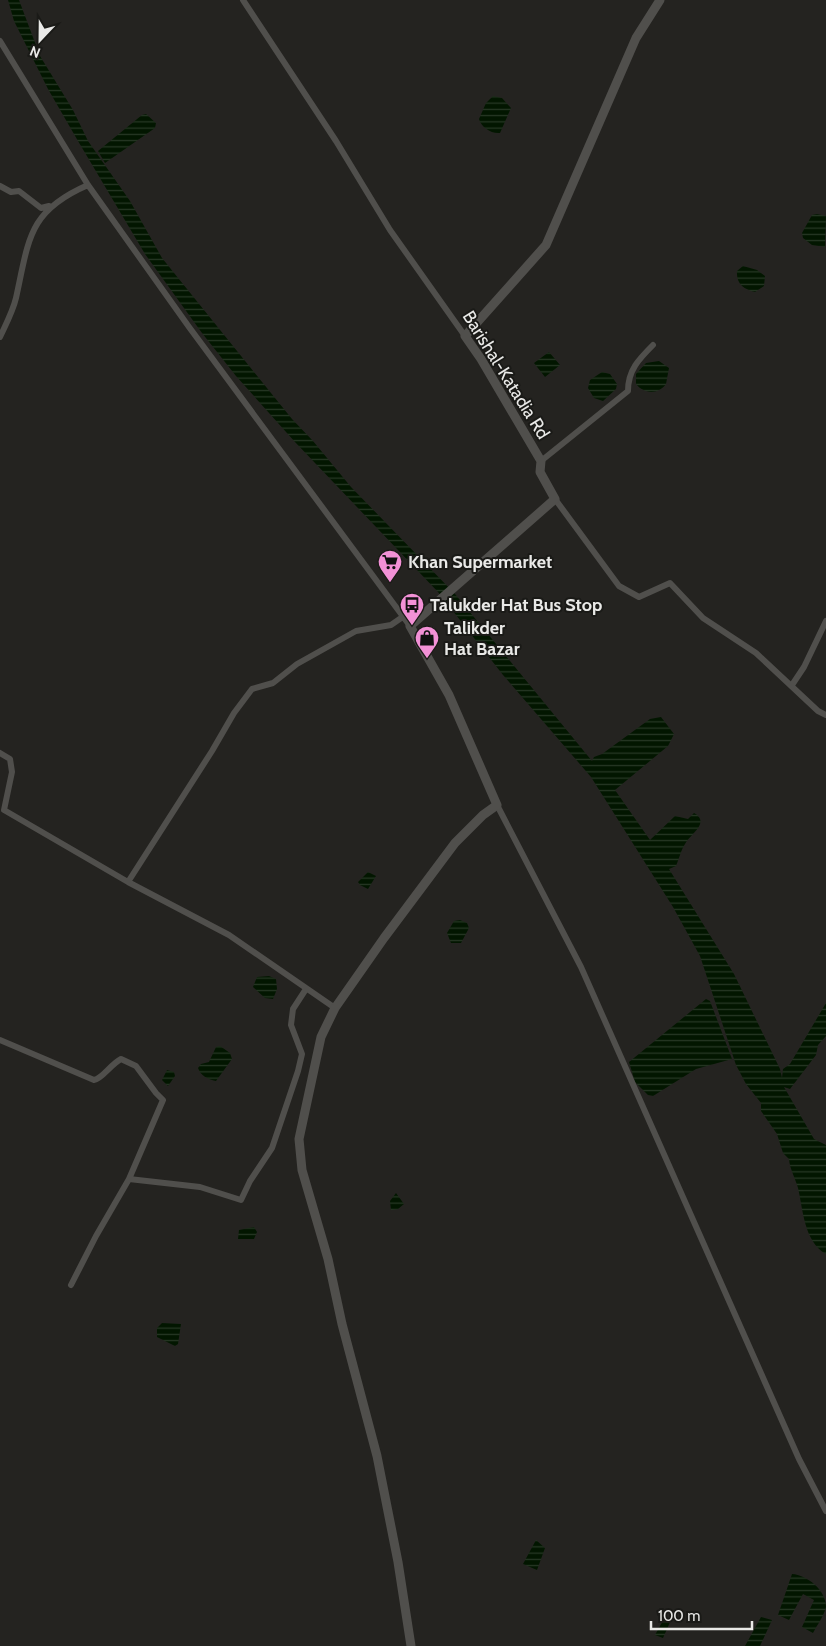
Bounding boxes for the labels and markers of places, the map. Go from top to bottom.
supermarket icon: Khan Supermarket [377,549,403,583]
place label: Khan Supermarket [408,551,552,573]
bus stop icon: Talukder Hat Bus Stop [399,592,425,626]
place label: Talukder Hat Bus Stop [430,594,602,616]
place label: Talikder Hat Bazar [444,617,520,660]
shop icon: Talikder Hat Bazar [414,625,440,659]

